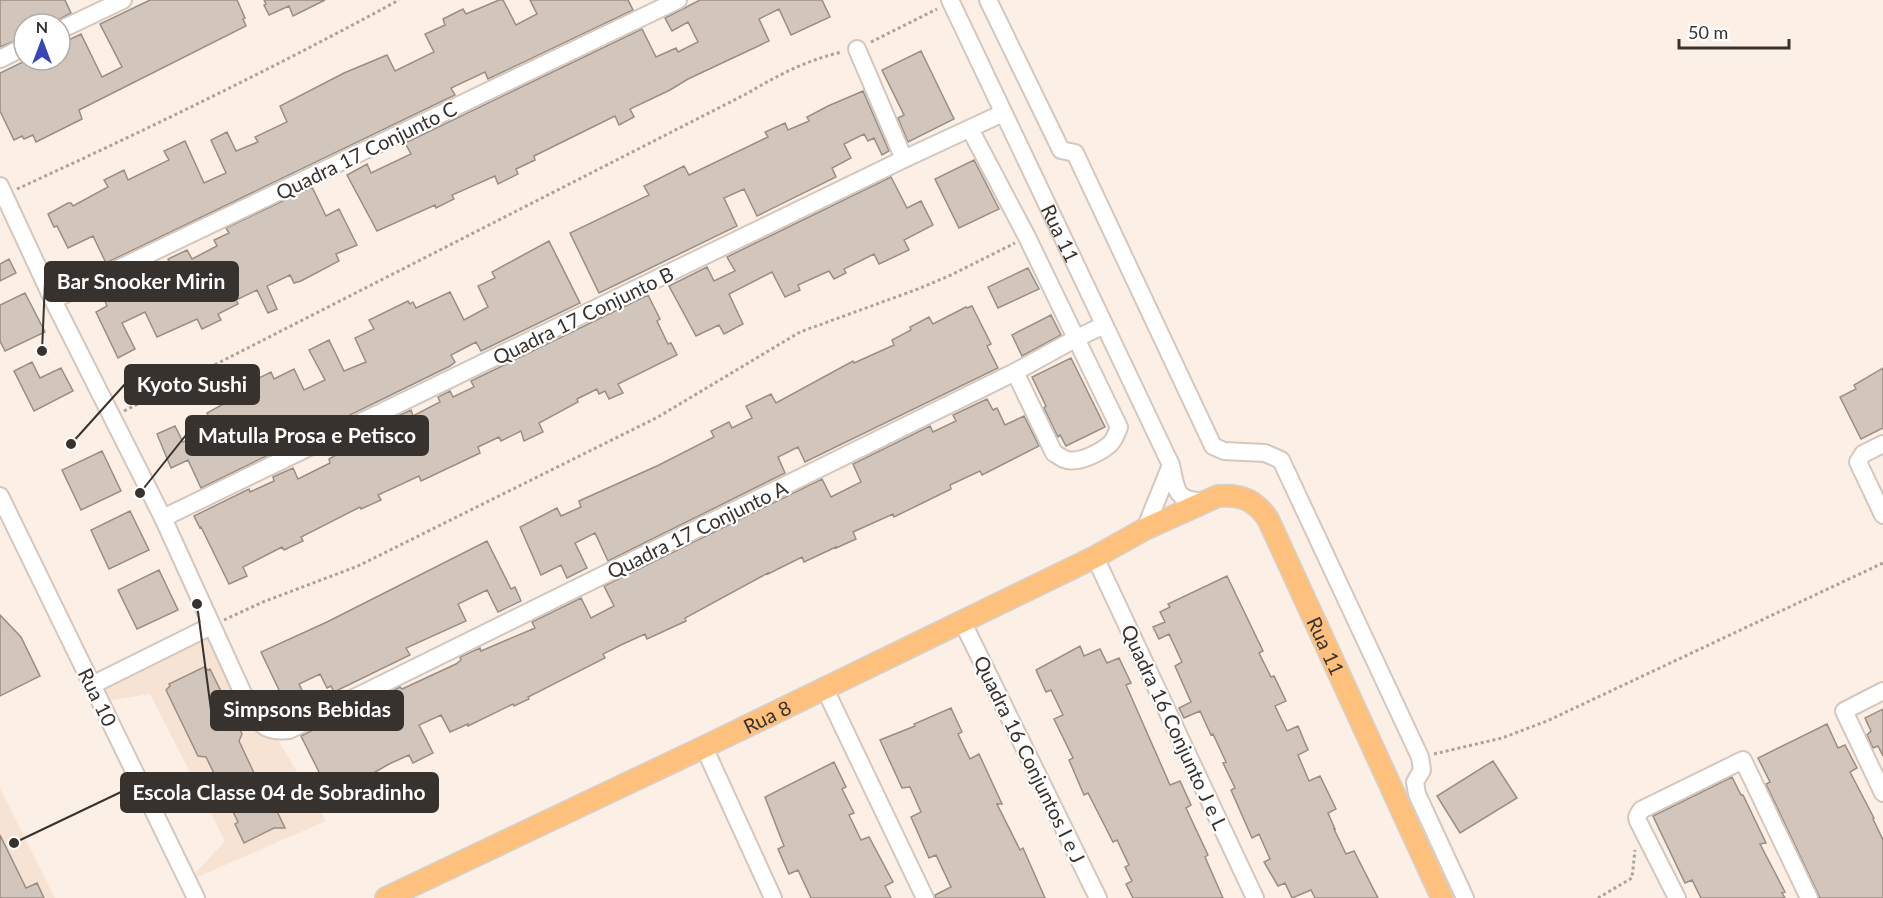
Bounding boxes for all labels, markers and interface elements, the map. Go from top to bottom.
north arrow [12,12,72,72]
scale bar [1679,12,1788,50]
text: N [36,17,48,36]
text: 50 m [1688,21,1728,43]
street label: Quadra 17 Conjunto C [272,96,460,204]
street label: Rua 11 [1037,200,1085,266]
street label: Quadra 17 Conjunto B [489,261,677,369]
callout: Bar Snooker Mirin [45,262,238,301]
text: Bar Snooker Mirin [57,268,225,293]
callout: Kyoto Sushi [125,365,259,404]
text: Kyoto Sushi [137,371,247,396]
callout: Matulla Prosa e Petisco [186,416,428,455]
text: Matulla Prosa e Petisco [198,422,416,447]
street label: Quadra 17 Conjunto A [603,475,792,583]
street label: Rua 11 [1302,613,1350,679]
street label: Quadra 16 Conjunto J e L [1117,621,1233,833]
street label: Quadra 16 Conjuntos I e J [969,651,1091,867]
street label: Rua 10 [74,664,122,730]
callout: Simpsons Bebidas [211,691,403,730]
street label: Rua 8 [739,695,795,738]
text: Simpsons Bebidas [223,696,391,721]
callout: Escola Classe 04 de Sobradinho [121,773,438,812]
text: Escola Classe 04 de Sobradinho [132,779,426,804]

